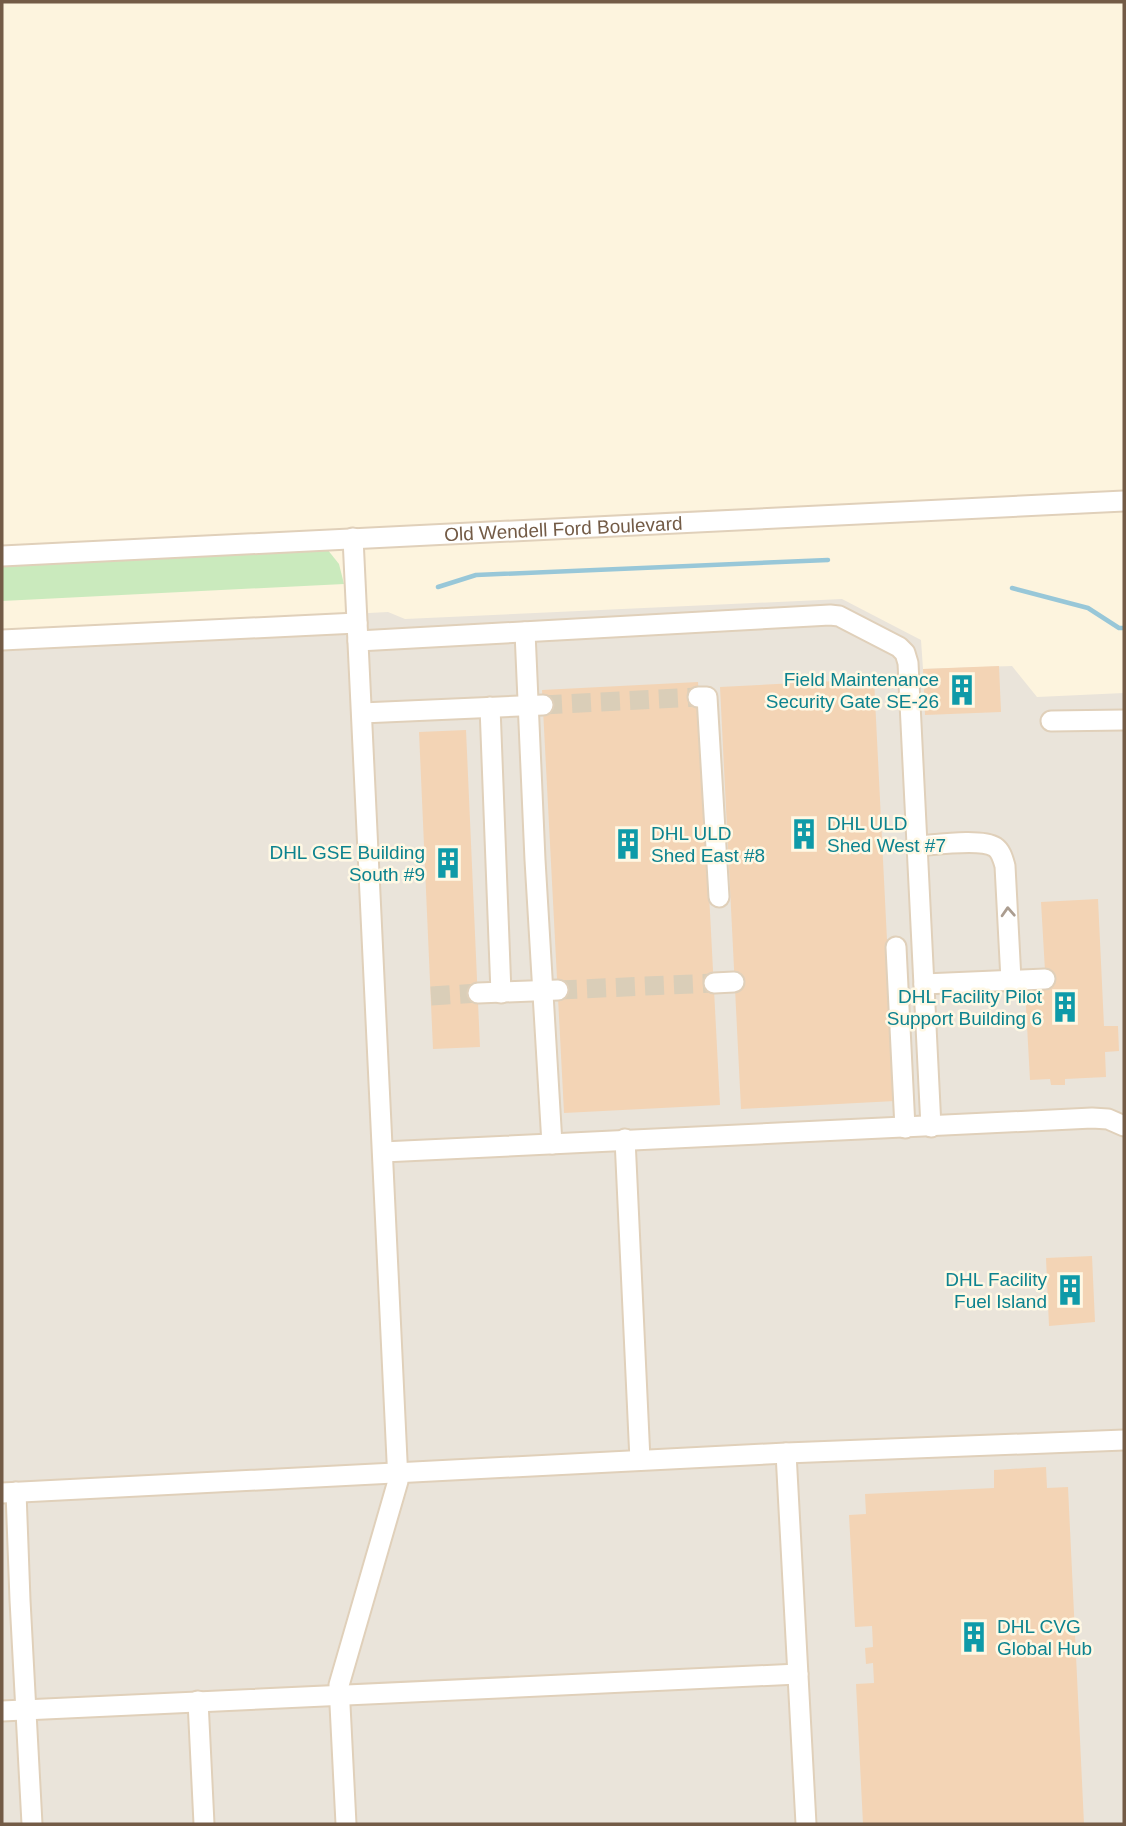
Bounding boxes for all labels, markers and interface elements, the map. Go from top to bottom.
street label: Old Wendell Ford Boulevard [444,513,683,545]
place label: Field Maintenance Security Gate SE-26 [766,669,939,712]
building icon: Field Maintenance Security Gate SE-26 [945,673,979,707]
place label: DHL ULD Shed West #7 [827,813,946,856]
building icon: DHL ULD Shed West #7 [787,817,821,851]
place label: DHL ULD Shed East #8 [651,823,765,866]
building icon: DHL ULD Shed East #8 [611,827,645,861]
place label: DHL GSE Building South #9 [269,842,425,885]
building icon: DHL GSE Building South #9 [431,846,465,880]
one-way arrow [1000,906,1015,917]
place label: DHL Facility Pilot Support Building 6 [887,986,1043,1029]
building icon: DHL Facility Pilot Support Building 6 [1048,990,1082,1024]
place label: DHL Facility Fuel Island [945,1269,1047,1312]
building icon: DHL Facility Fuel Island [1053,1273,1087,1307]
place label: DHL CVG Global Hub [997,1616,1092,1659]
building icon: DHL CVG Global Hub [957,1620,991,1654]

